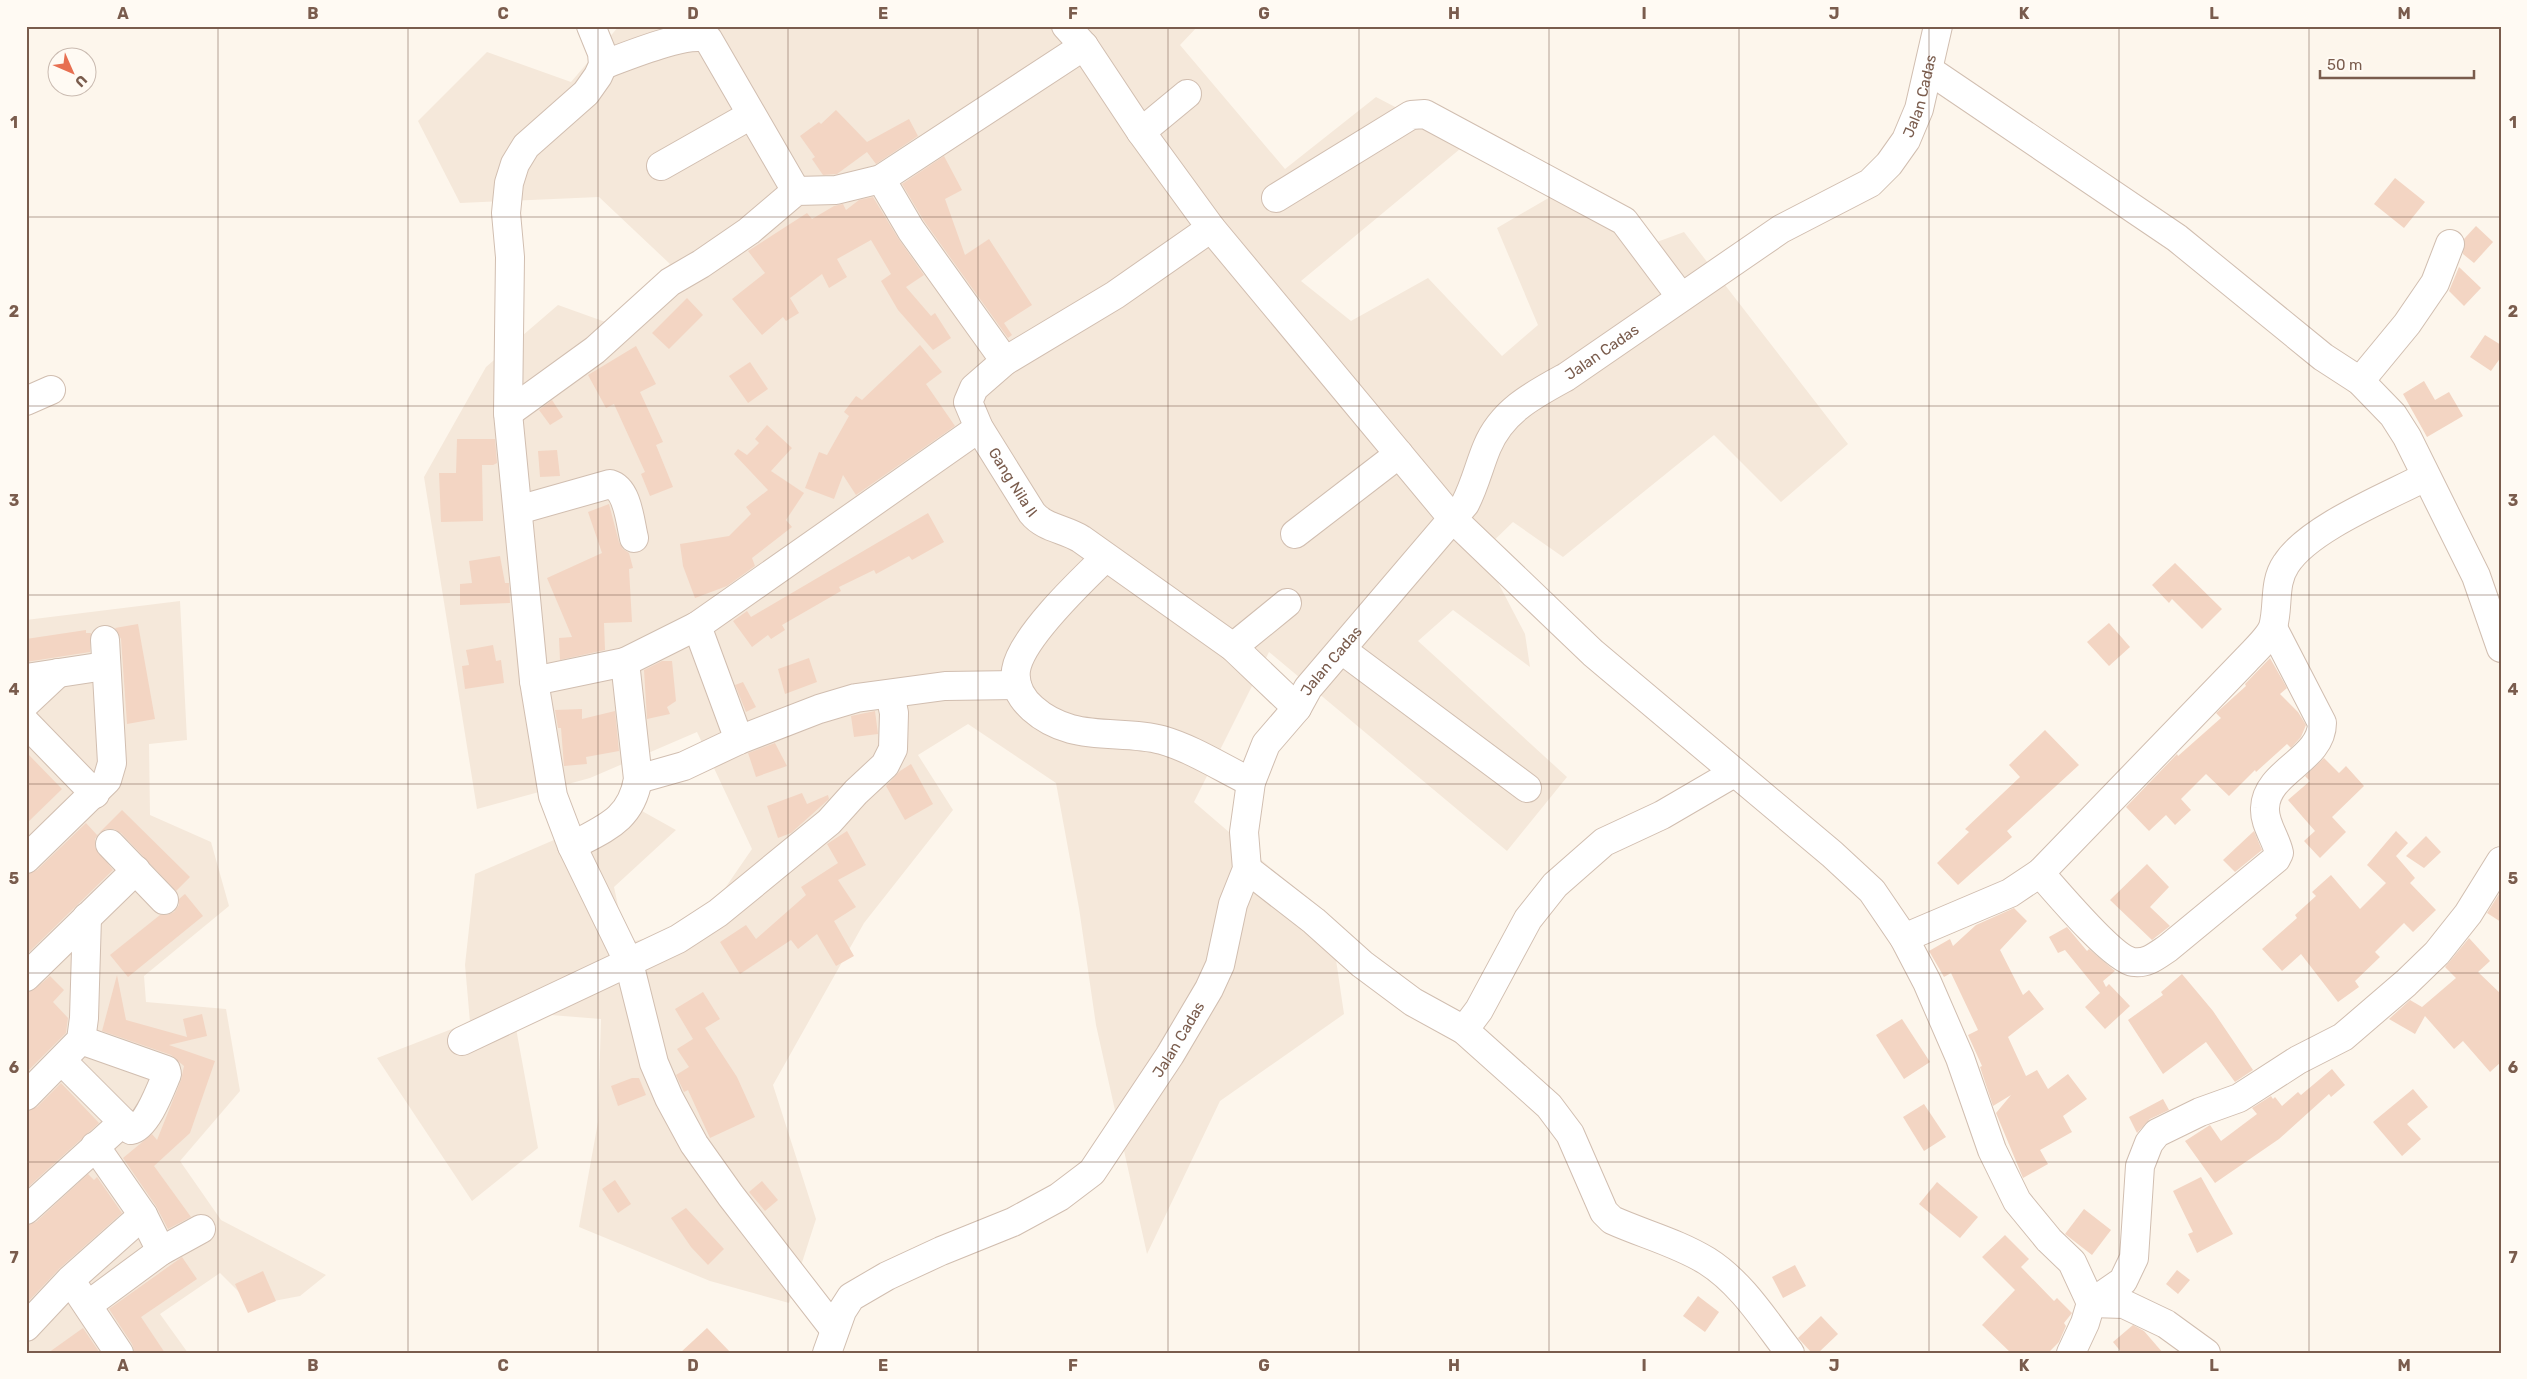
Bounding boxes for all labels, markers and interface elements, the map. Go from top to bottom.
text: A [117,4,129,23]
text: B [307,4,319,23]
text: C [497,4,509,23]
text: D [687,4,699,23]
text: E [878,4,888,23]
text: F [1068,4,1078,23]
text: G [1258,4,1270,23]
text: H [1448,4,1460,23]
text: I [1641,4,1647,23]
text: J [1829,4,1839,23]
text: K [2019,4,2030,23]
text: L [2209,4,2219,23]
text: M [2397,4,2411,23]
north arrow [48,48,98,98]
scale bar [2320,48,2473,80]
street label: Jalan Cadas [1899,53,1940,140]
text: 50 m [2327,56,2362,74]
text: U [71,71,90,90]
text: 1 [10,113,18,132]
text: 1 [2509,113,2517,132]
text: 2 [9,302,19,321]
text: 2 [2508,302,2518,321]
street label: Jalan Cadas [1562,320,1643,384]
street label: Gang Nila II [985,444,1041,521]
text: 3 [9,491,19,510]
text: 3 [2508,491,2518,510]
street label: Jalan Cadas [1297,622,1366,699]
text: 4 [9,680,20,699]
text: 4 [2508,680,2519,699]
text: 5 [9,869,19,888]
text: 5 [2508,869,2518,888]
street label: Jalan Cadas [1149,998,1209,1081]
text: 6 [9,1058,19,1077]
text: 6 [2508,1058,2518,1077]
text: 7 [9,1248,19,1267]
text: 7 [2508,1248,2518,1267]
text: A [117,1356,129,1375]
text: B [307,1356,319,1375]
text: C [497,1356,509,1375]
text: D [687,1356,699,1375]
text: E [878,1356,888,1375]
text: F [1068,1356,1078,1375]
text: G [1258,1356,1270,1375]
text: H [1448,1356,1460,1375]
text: I [1641,1356,1647,1375]
text: J [1829,1356,1839,1375]
text: K [2019,1356,2030,1375]
text: L [2209,1356,2219,1375]
text: M [2397,1356,2411,1375]

